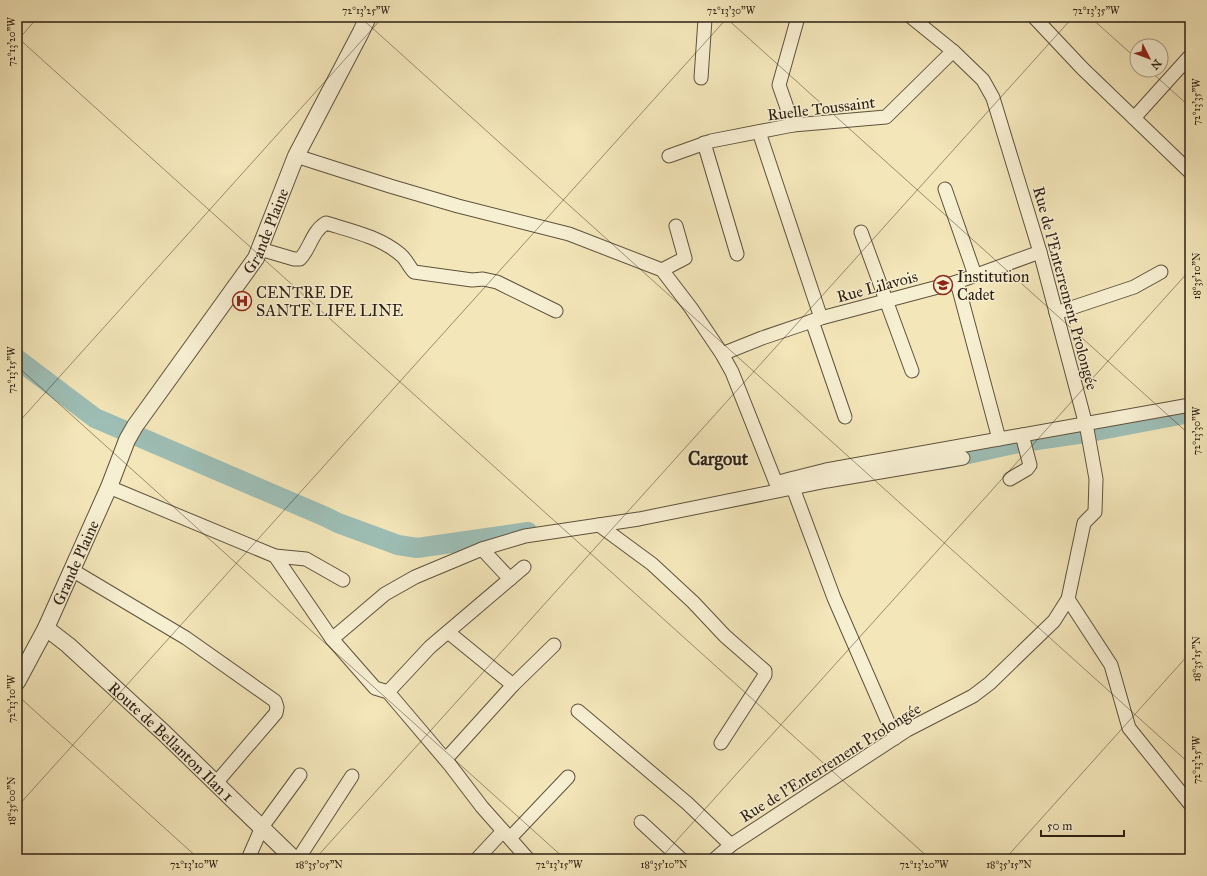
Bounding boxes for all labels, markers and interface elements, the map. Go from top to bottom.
text: 72°13'25"W [342,5,390,17]
text: 72°13'30"W [707,5,756,17]
text: 72°13'35"W [1072,5,1120,17]
text: 72°13'20"W [6,17,18,67]
north arrow [1129,38,1169,78]
text: N [1148,57,1164,73]
text: 72°13'35"W [1191,78,1203,126]
street label: Ruelle Toussaint [766,92,876,125]
street label: Rue de l'Enterrement Prolongée [1028,184,1102,393]
street label: Grande Plaine [239,185,293,278]
text: 18°35'10"N [1191,252,1203,299]
street label: Rue Lilavois [835,267,920,306]
place label: Institution Cadet [957,267,1030,304]
school or university icon: Institution Cadet [932,274,954,296]
place label: CENTRE DE SANTE LIFE LINE [256,283,403,320]
hospital icon: CENTRE DE SANTE LIFE LINE [231,290,253,312]
text: 72°13'15"W [6,346,18,394]
text: 72°13'30"W [1191,406,1203,455]
district label: Cargout [688,448,749,471]
street label: Grande Plaine [48,517,103,608]
text: 18°35'15"N [1191,636,1203,682]
text: 72°13'10"W [6,674,18,723]
street label: Route de Bellanton Ilan 1 [104,678,238,805]
street label: Rue de l'Enterrement Prolongée [736,699,925,827]
text: 72°13'25"W [1191,736,1203,784]
text: 18°35'00"N [6,776,18,825]
scale bar [1041,812,1124,838]
text: 50 m [1047,819,1072,833]
text: 72°13'10"W [170,859,219,871]
text: 18°35'05"N [295,859,343,871]
text: 72°13'15"W [535,859,583,871]
text: 18°35'10"N [641,859,688,871]
text: 72°13'20"W [899,859,949,871]
text: 18°35'15"N [986,859,1032,871]

